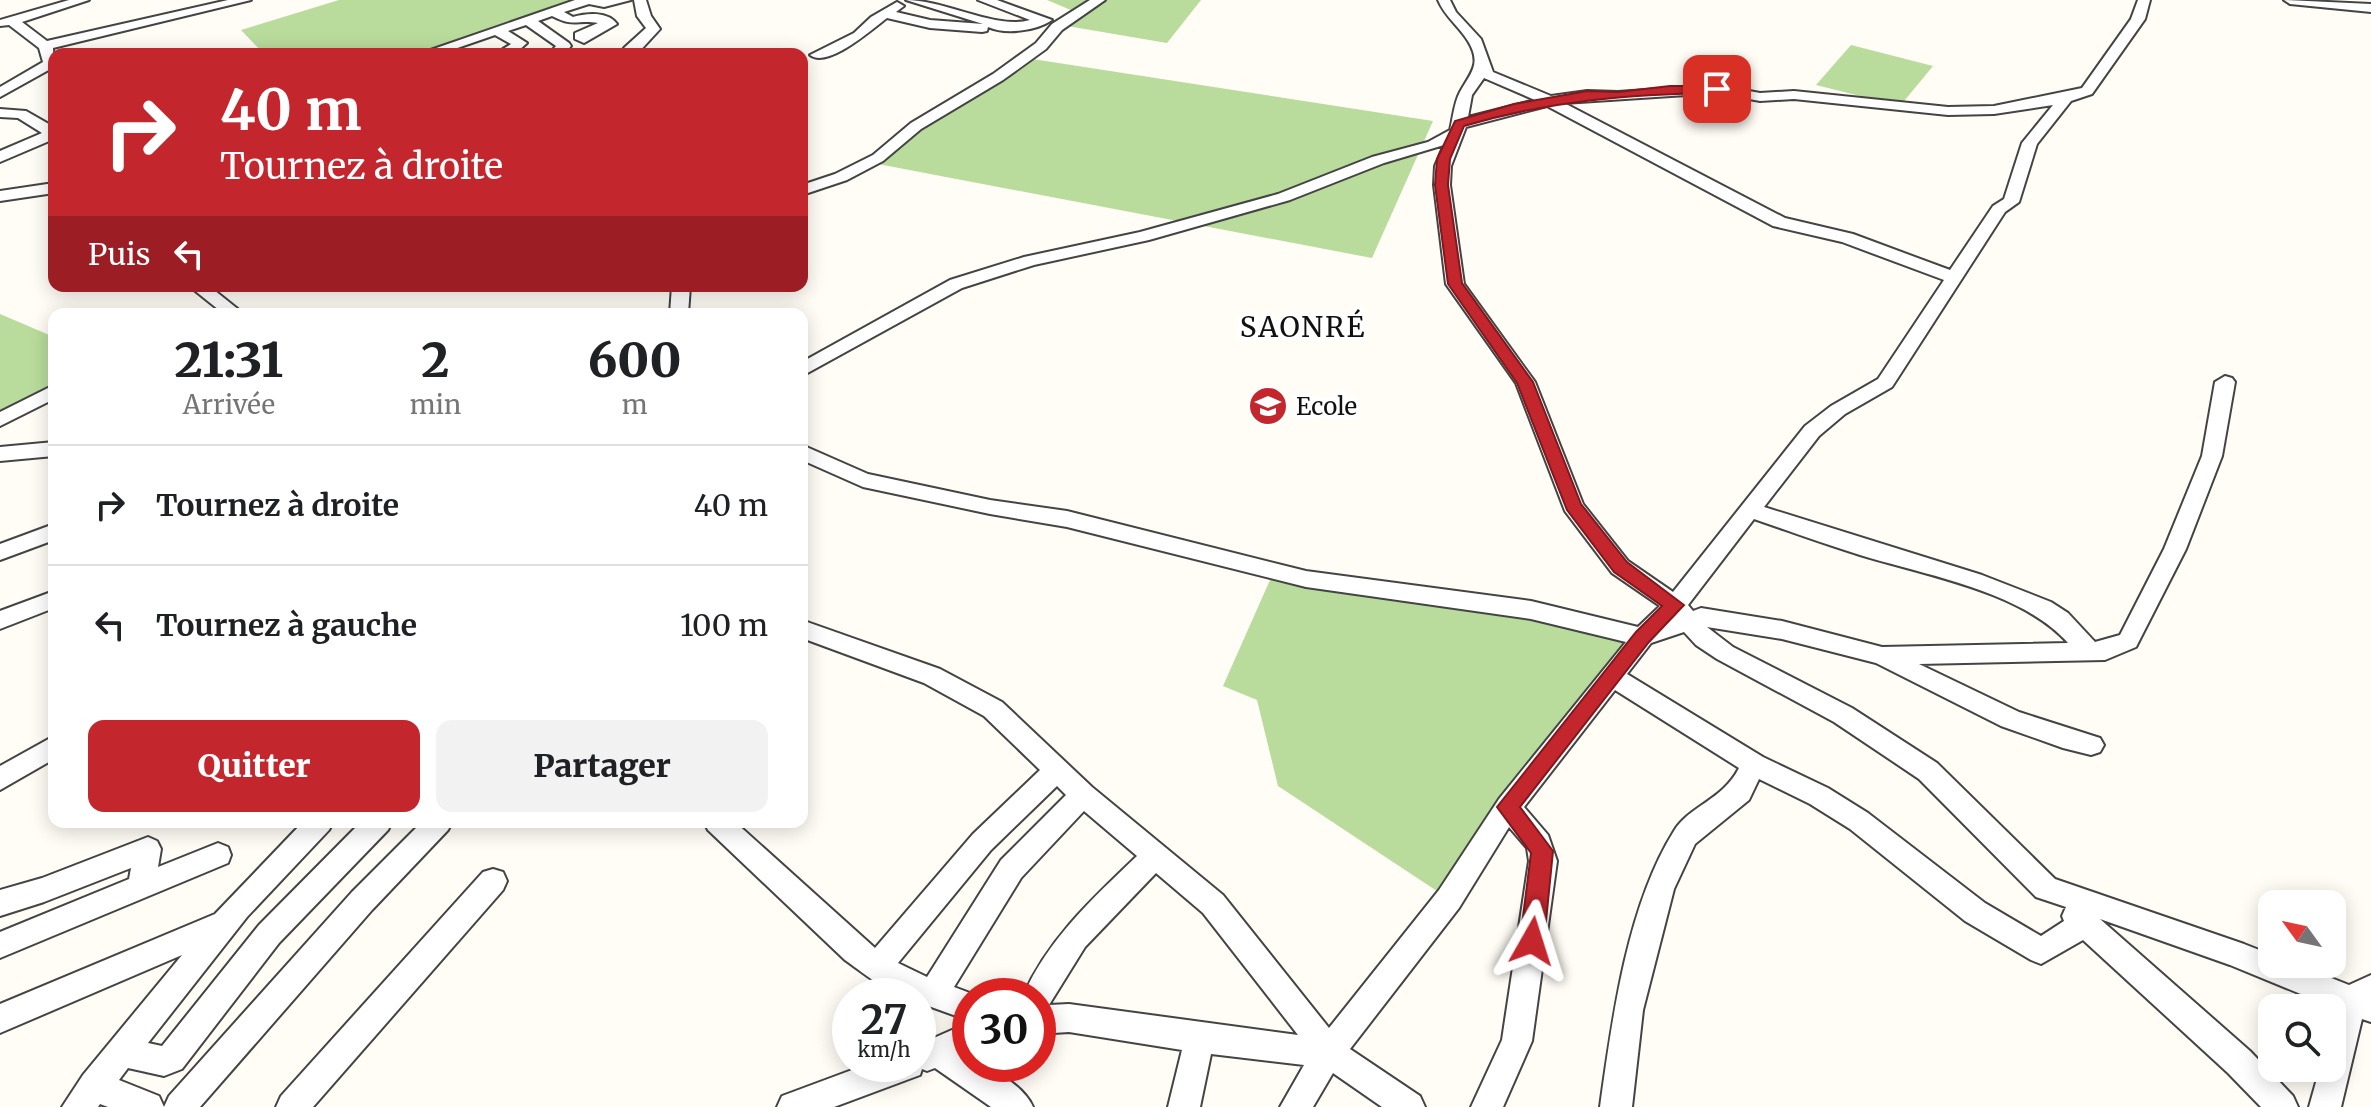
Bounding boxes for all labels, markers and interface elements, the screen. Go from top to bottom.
pin [1683,55,1751,123]
icon: arrive [1695,67,1739,111]
text: 40 m [220,75,362,145]
icon: right [88,80,192,184]
text: Tournez à droite [220,144,503,189]
icon: left [167,232,211,276]
text: Puis [88,235,151,273]
district label: SAONRÉ [1240,309,1366,345]
text: 21:31 [175,330,283,390]
text: 2 [421,330,450,390]
text: 600 [588,330,681,390]
school or university icon: Ecole [1247,385,1289,427]
text: Arrivée [183,388,275,421]
text: min [410,388,461,421]
text: m [622,388,647,421]
place label: Ecole [1296,391,1357,422]
icon: right [88,483,132,527]
text: Tournez à droite [156,486,399,524]
text: 40 m [694,486,768,524]
icon: left [88,603,132,647]
text: Tournez à gauche [156,606,417,644]
text: 100 m [680,606,768,644]
button: Quitter [88,720,420,812]
button: Partager [436,720,768,812]
north arrow [2258,890,2346,978]
map controls [2258,890,2346,1082]
position arrow [1490,899,1574,983]
speed limit sign: 30 [952,978,1056,1082]
button: search [2258,994,2346,1082]
text: 27 [861,995,907,1045]
text: km/h [858,1037,910,1062]

